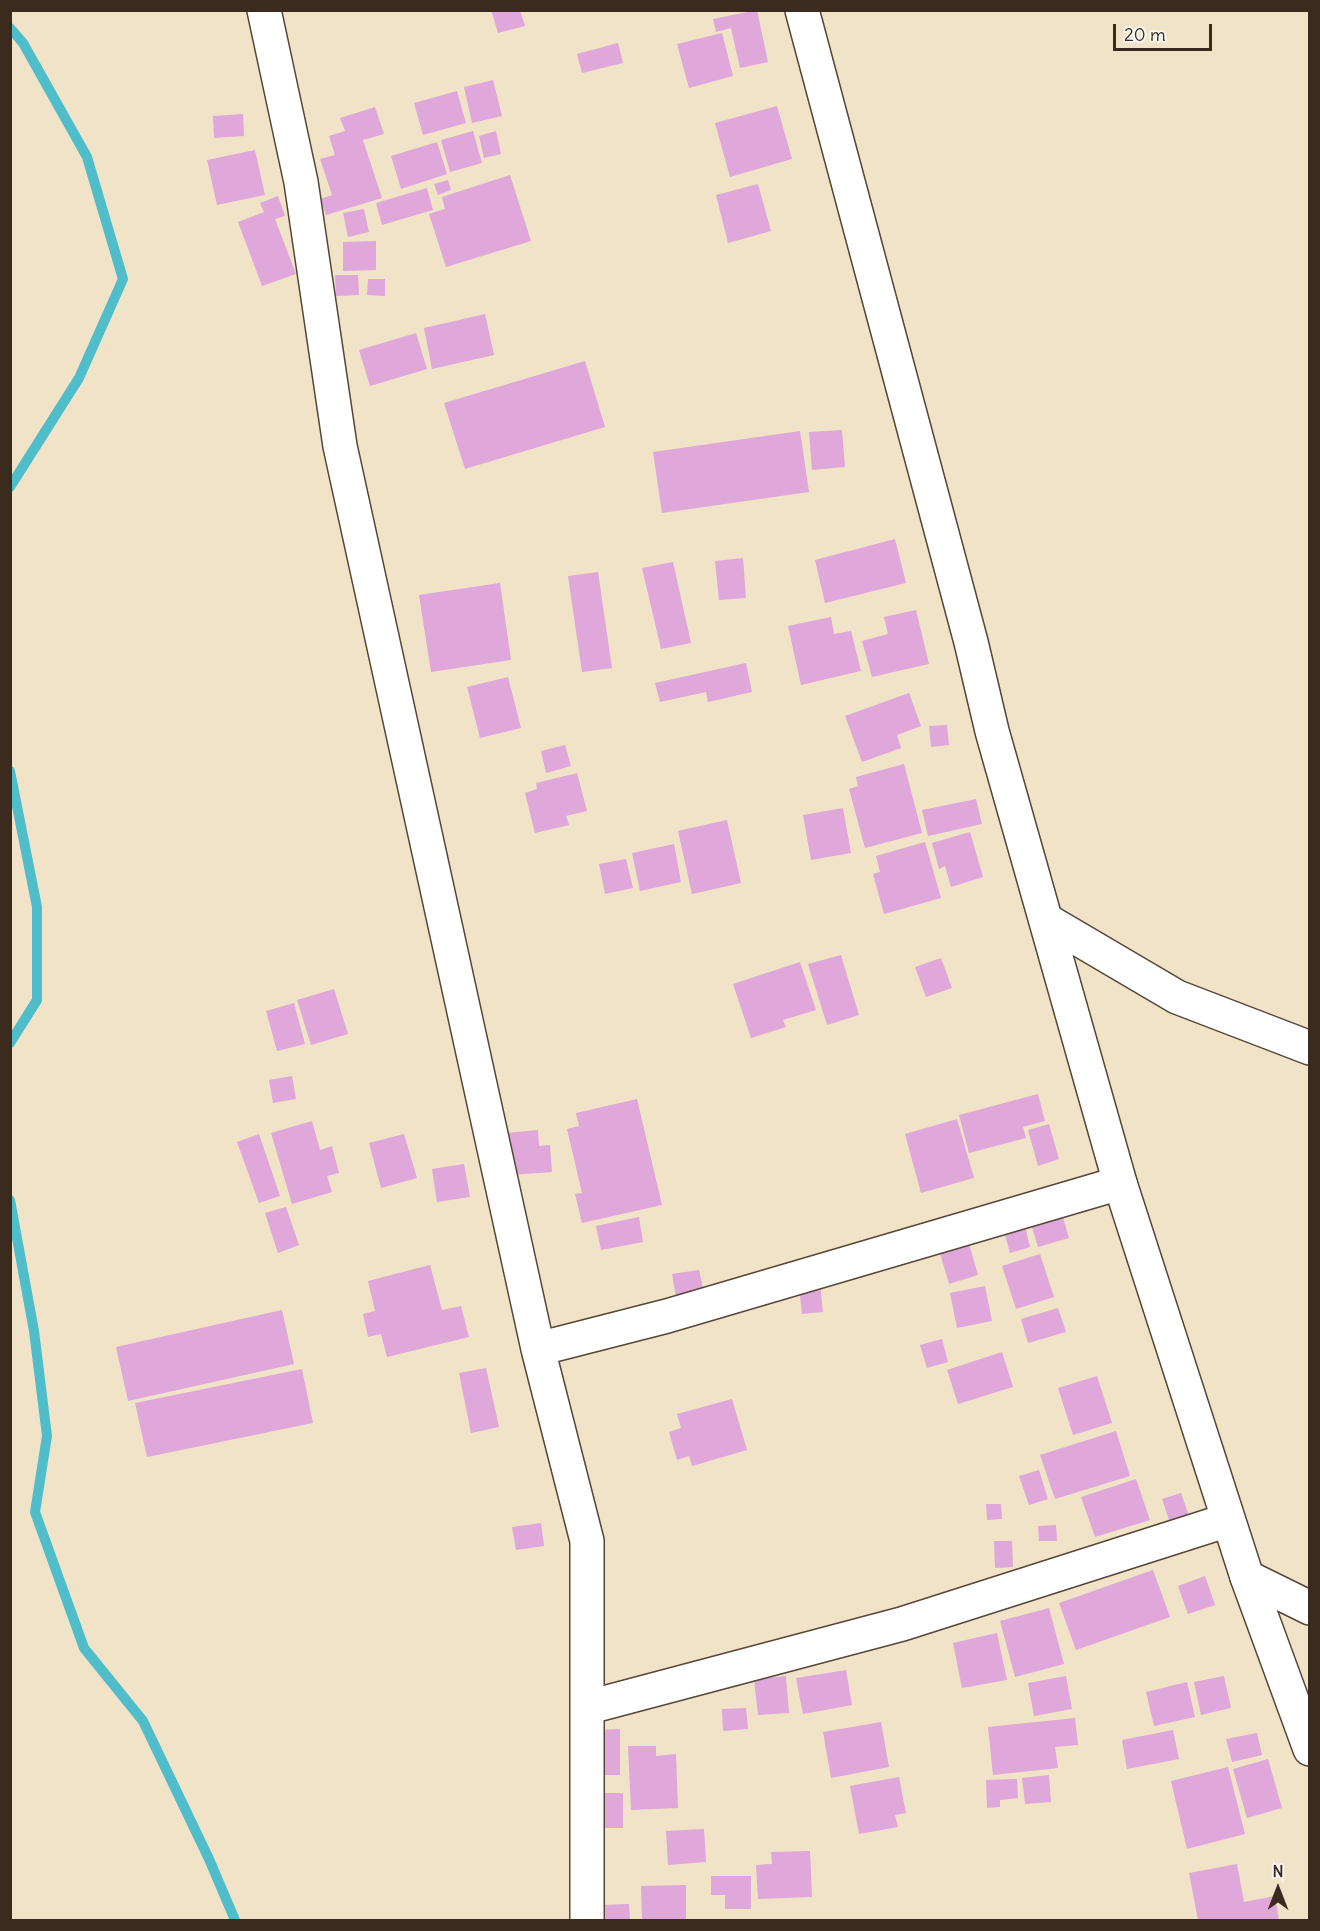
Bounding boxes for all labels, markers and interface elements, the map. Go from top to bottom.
scale bar [1116,12,1215,50]
text: 20 m [1124,23,1166,46]
north arrow [1248,1859,1308,1919]
text: N [1272,1861,1284,1881]

